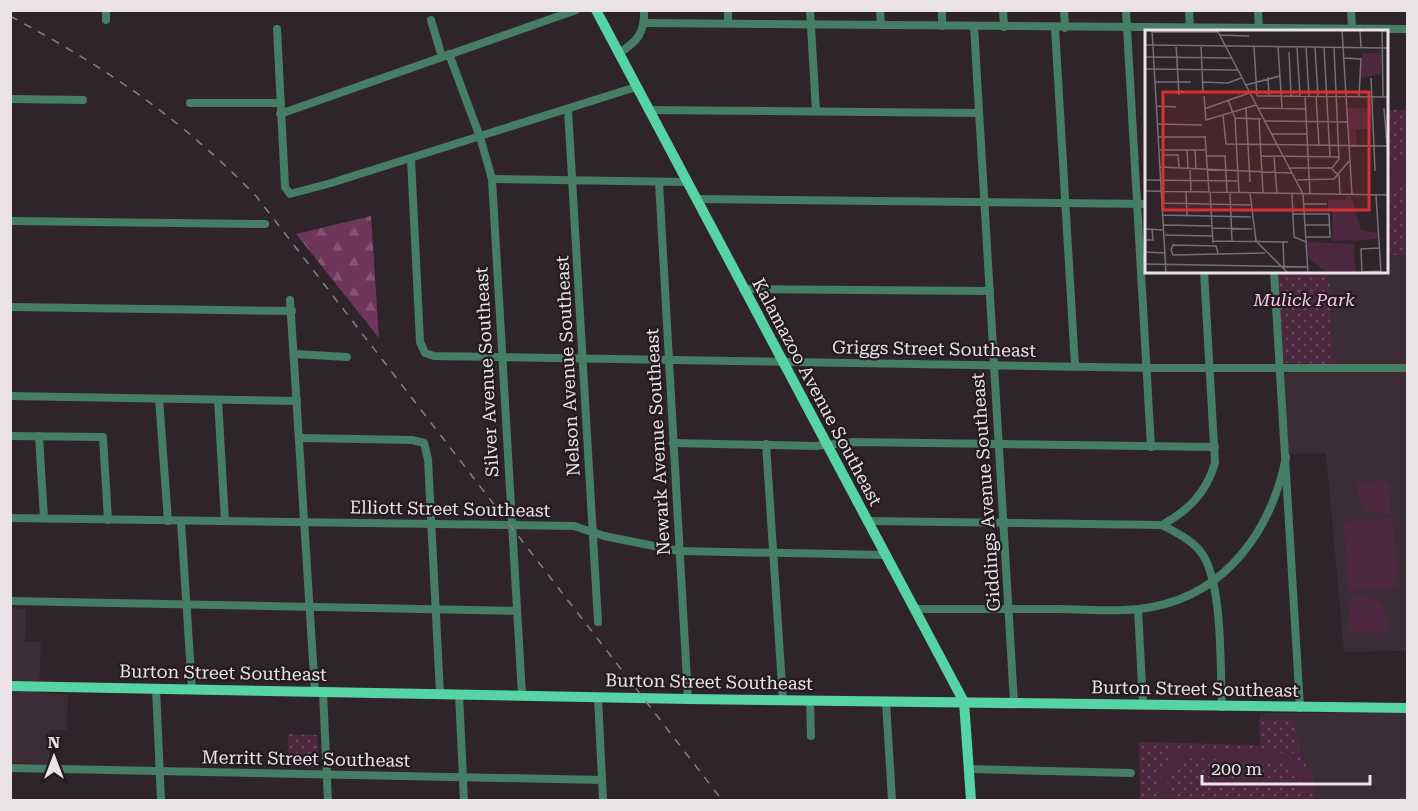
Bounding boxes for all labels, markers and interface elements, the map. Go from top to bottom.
inset map [1145,30,1388,273]
street label: Nelson Avenue Southeast [551,255,584,477]
street label: Silver Avenue Southeast [470,266,502,478]
street label: Kalamazoo Avenue Southeast [748,274,887,510]
park label: Mulick Park [1252,289,1355,310]
street label: Newark Avenue Southeast [641,328,674,556]
street label: Griggs Street Southeast [832,336,1036,361]
street label: Giddings Avenue Southeast [967,372,1004,612]
street label: Elliott Street Southeast [349,496,551,521]
street label: Burton Street Southeast [119,660,327,685]
street label: Burton Street Southeast [605,669,813,694]
street label: Burton Street Southeast [1091,676,1299,701]
north arrow [24,727,84,787]
text: N [48,733,60,752]
street label: Merritt Street Southeast [202,746,411,771]
scale bar [1202,748,1370,786]
text: 200 m [1211,758,1262,779]

